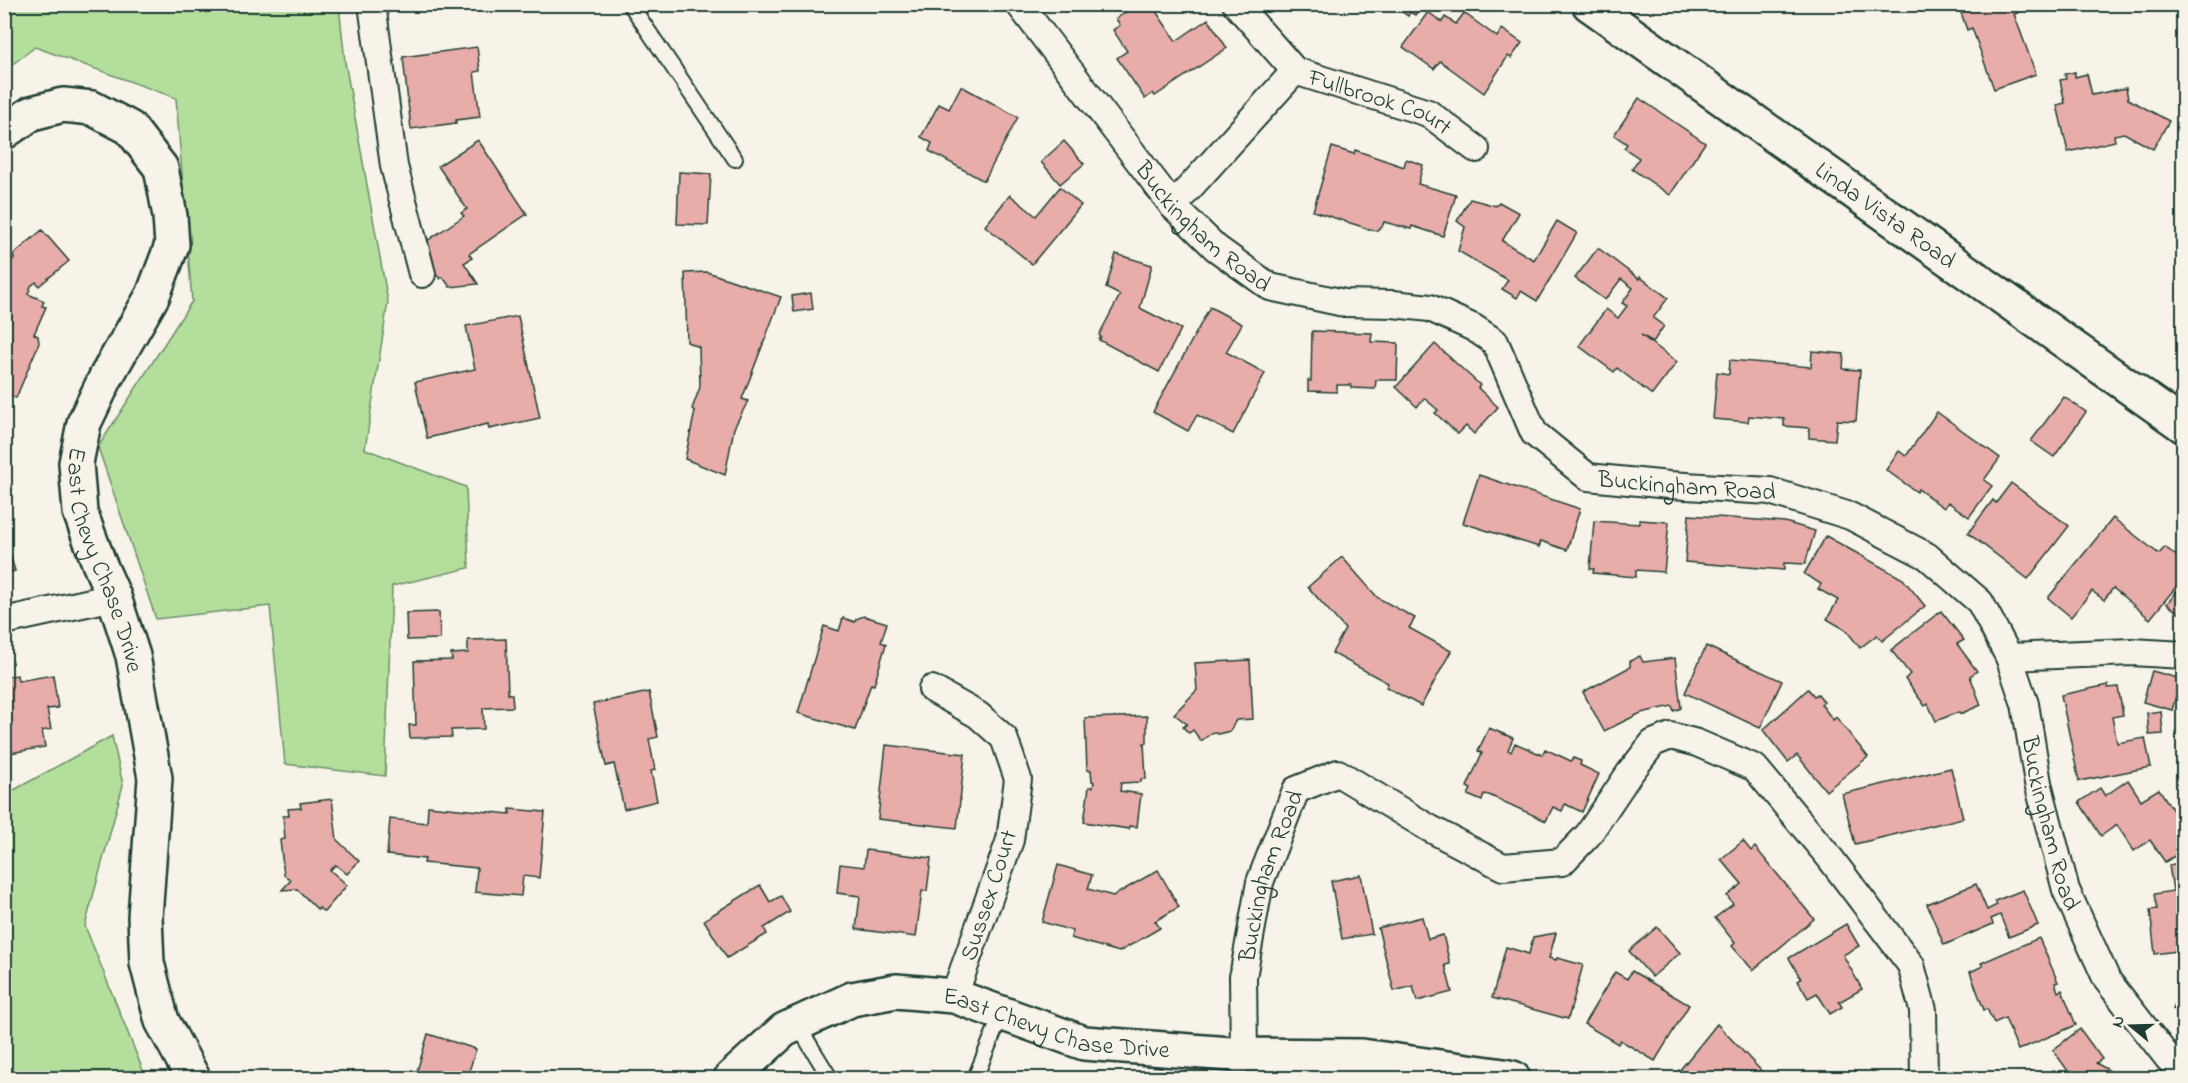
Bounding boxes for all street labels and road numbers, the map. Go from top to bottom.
street label: Fullbrook Court [1302,61,1459,145]
street label: Buckingham Road [1124,154,1278,303]
street label: Linda Vista Road [1807,154,1963,279]
street label: East Chevy Chase Drive [56,444,151,676]
street label: Buckingham Road [1595,463,1777,511]
street label: Buckingham Road [2010,733,2088,917]
street label: Buckingham Road [1231,785,1314,966]
street label: Sussex Court [953,826,1028,966]
street label: East Chevy Chase Drive [942,980,1171,1069]

